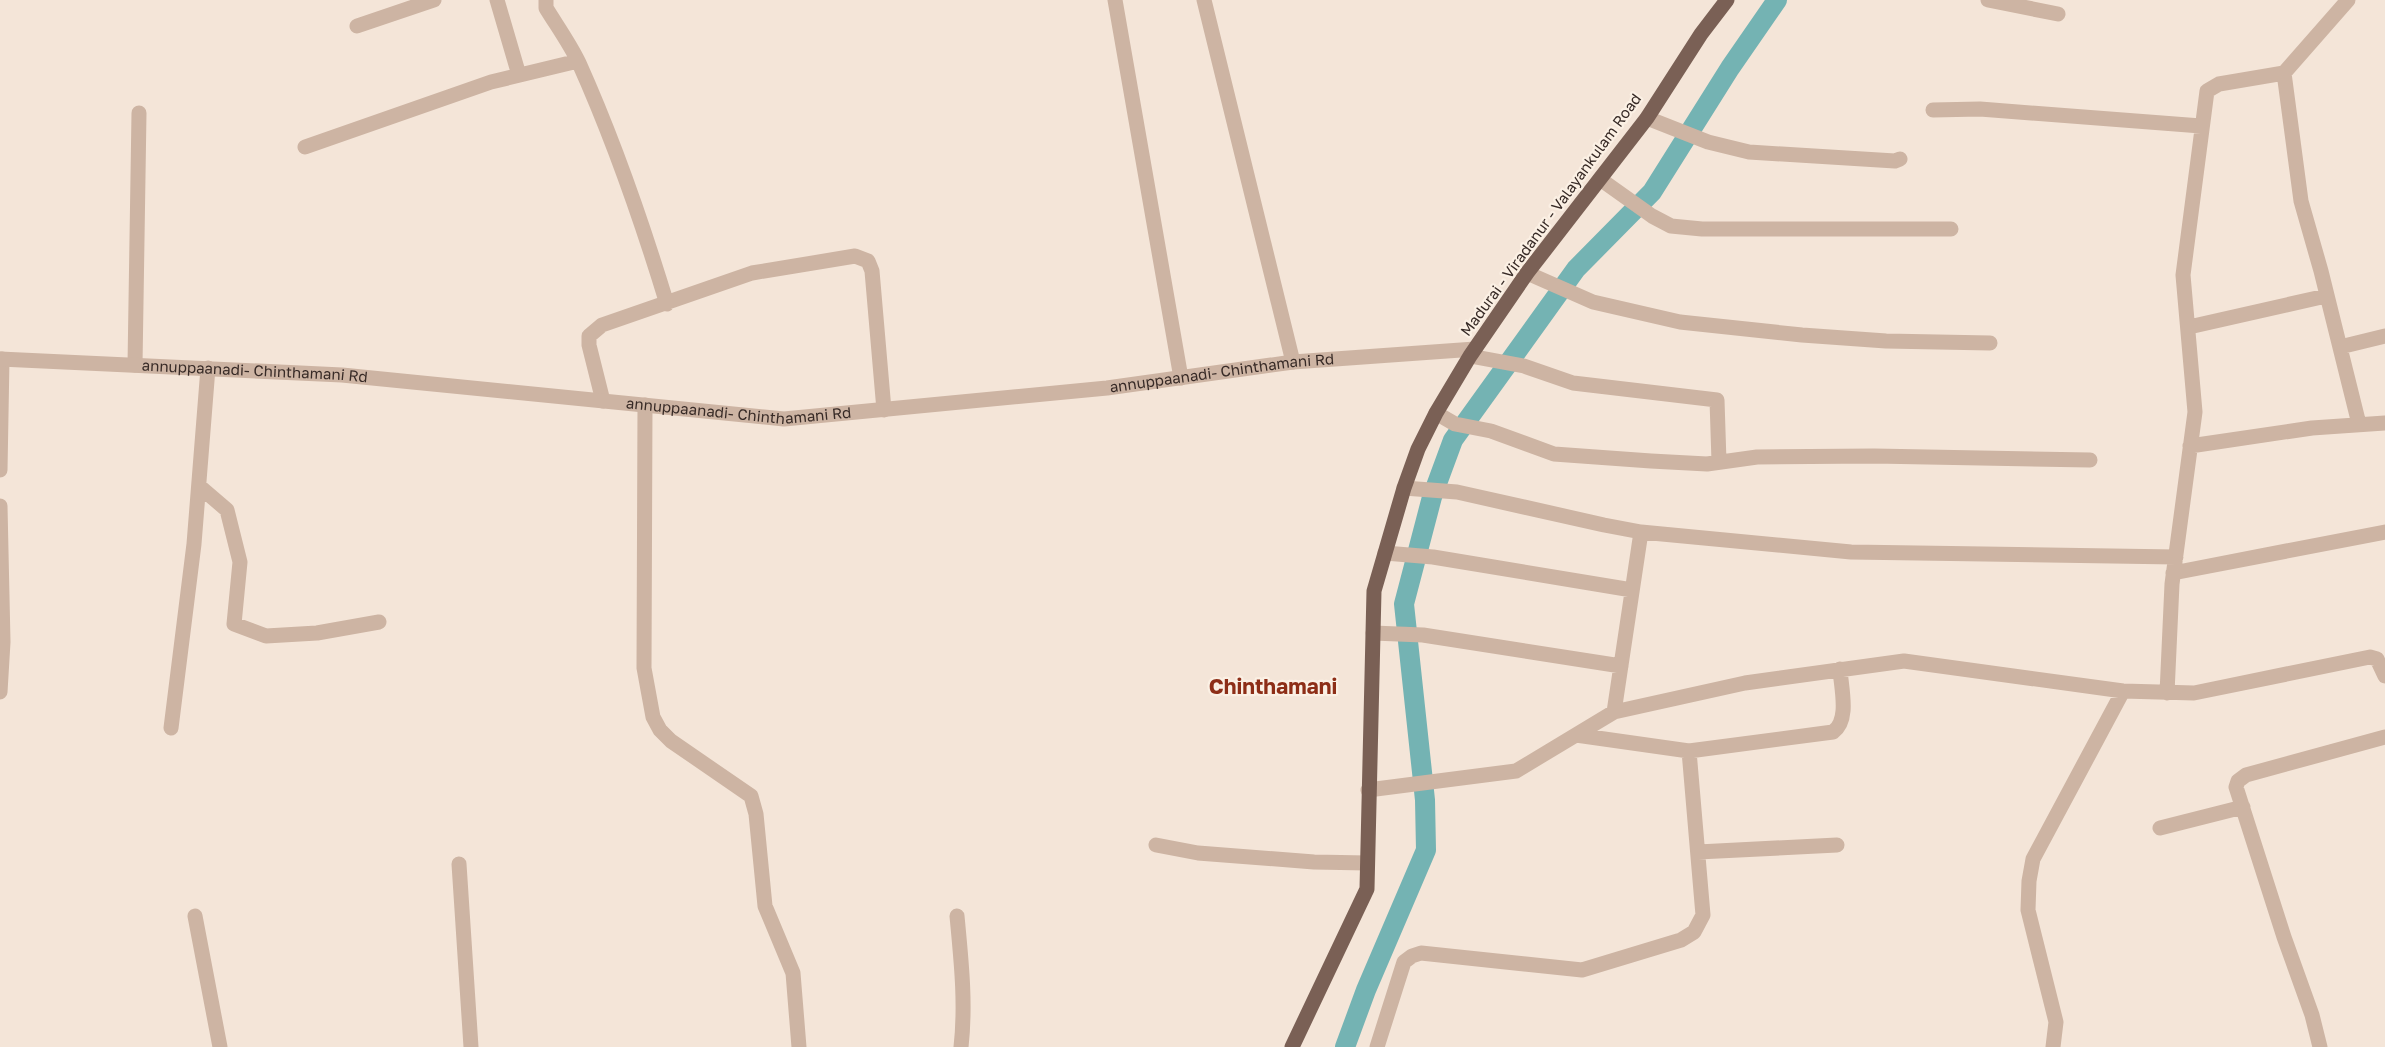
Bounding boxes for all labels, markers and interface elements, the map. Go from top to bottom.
street label: Madurai - Viradanur - Valayankulam Road [1456,90,1644,339]
street label: annuppaanadi- Chinthamani Rd [1108,349,1335,396]
street label: annuppaanadi- Chinthamani Rd [141,356,369,386]
street label: annuppaanadi- Chinthamani Rd [625,393,852,427]
district label: Chinthamani [1209,673,1337,699]

